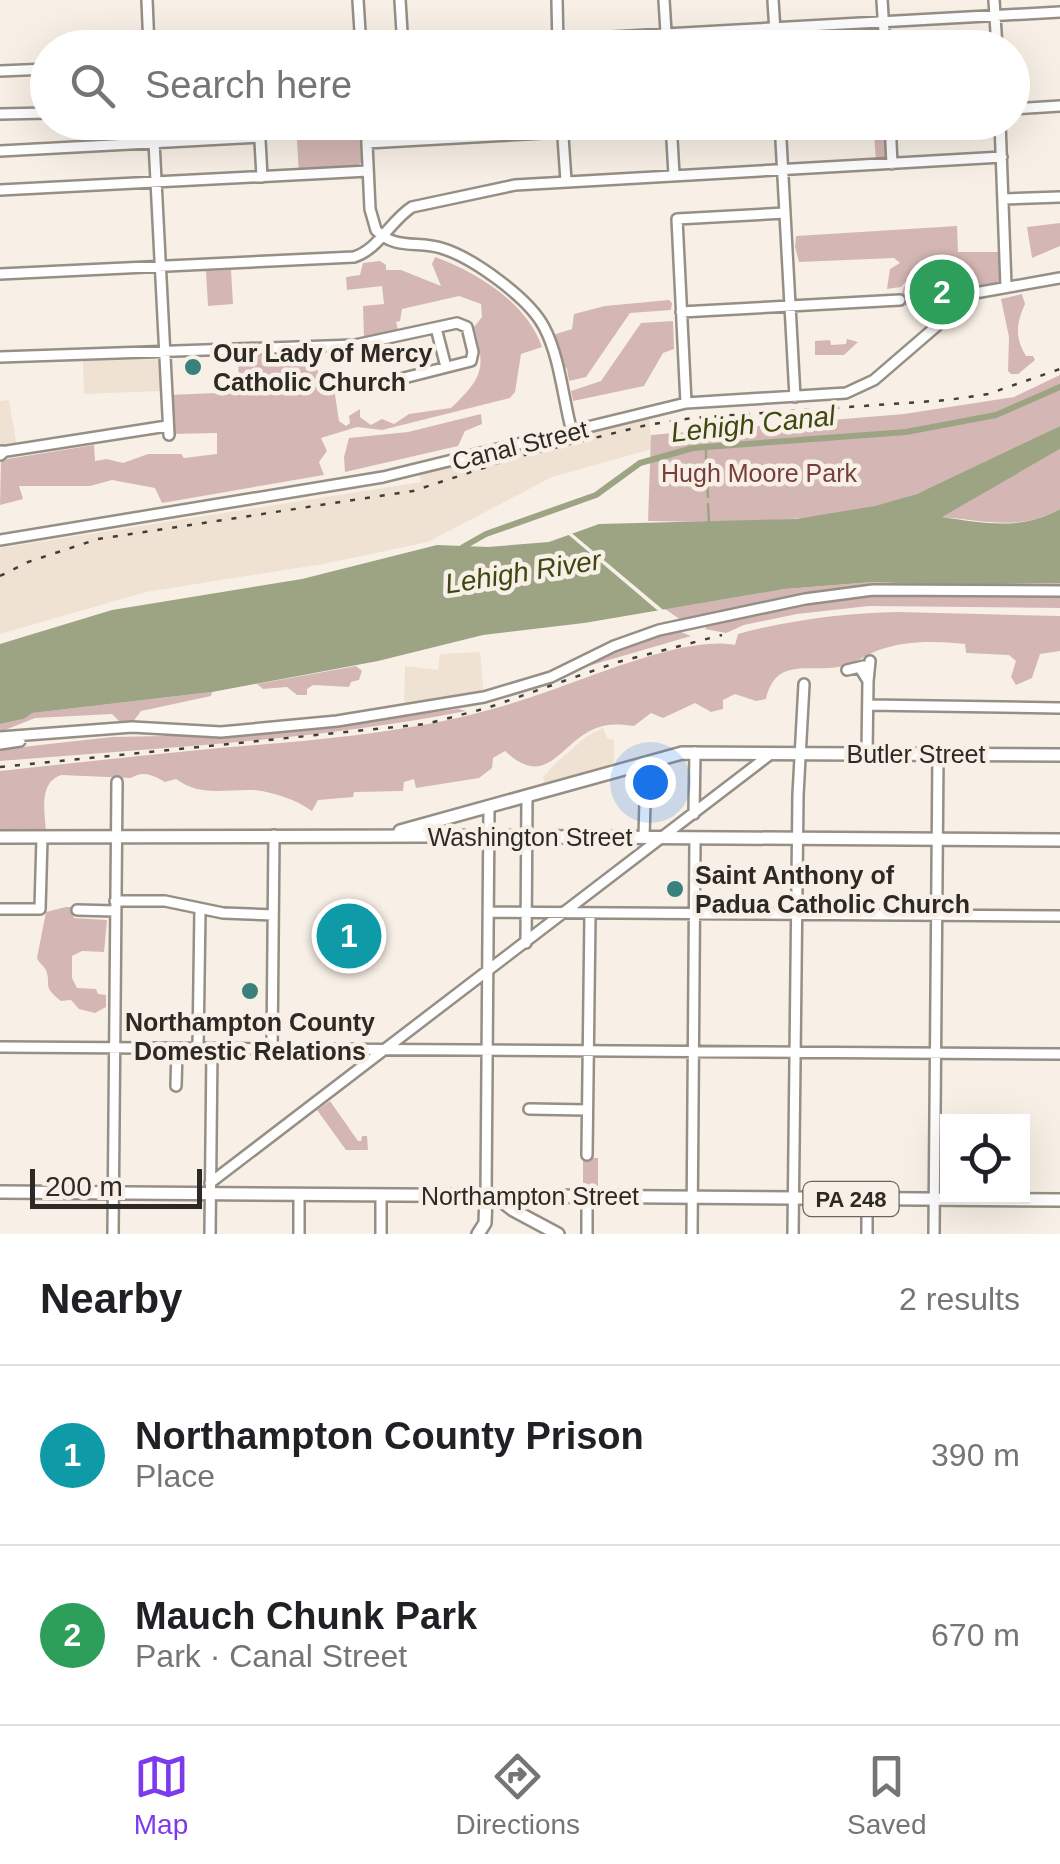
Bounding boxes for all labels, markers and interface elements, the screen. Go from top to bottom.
search box [30,30,1030,140]
icon: search [65,58,120,113]
text: Search here [145,64,352,106]
pin: 2 [910,254,974,330]
place label: Our Lady of Mercy Catholic Church [213,339,433,396]
marker: Our Lady of Mercy Catholic Church [182,356,204,378]
water label: Lehigh Canal [669,400,837,448]
street label: Canal Street [449,415,591,475]
park label: Hugh Moore Park [661,459,857,487]
water label: Lehigh River [443,544,605,600]
street label: Butler Street [847,740,986,768]
your location [625,757,676,808]
street label: Washington Street [428,823,632,851]
place label: Saint Anthony of Padua Catholic Church [695,861,970,918]
marker: Saint Anthony of Padua Catholic Church [664,878,686,900]
pin: 1 [316,898,382,974]
marker: Northampton County Domestic Relations [239,980,261,1002]
place label: Northampton County Domestic Relations [125,1008,375,1065]
map controls [940,1114,1030,1204]
button: locate [940,1114,1030,1204]
scale bar [30,1164,202,1208]
text: 200 m [45,1171,123,1202]
street label: Northampton Street [421,1182,639,1210]
road number: PA 248 [804,1182,898,1216]
text: Nearby [40,1275,182,1322]
text: 2 results [899,1281,1020,1317]
text: Northampton County Prison [135,1415,644,1457]
text: 1 [64,1437,81,1473]
text: 390 m [931,1437,1020,1473]
text: Place [135,1458,215,1494]
text: Mauch Chunk Park [135,1595,477,1637]
text: 2 [64,1617,81,1653]
text: 670 m [931,1617,1020,1653]
text: Park · Canal Street [135,1638,407,1674]
tab: Map [134,1749,189,1841]
tab: Directions [456,1749,580,1841]
tab: Saved [847,1749,926,1841]

